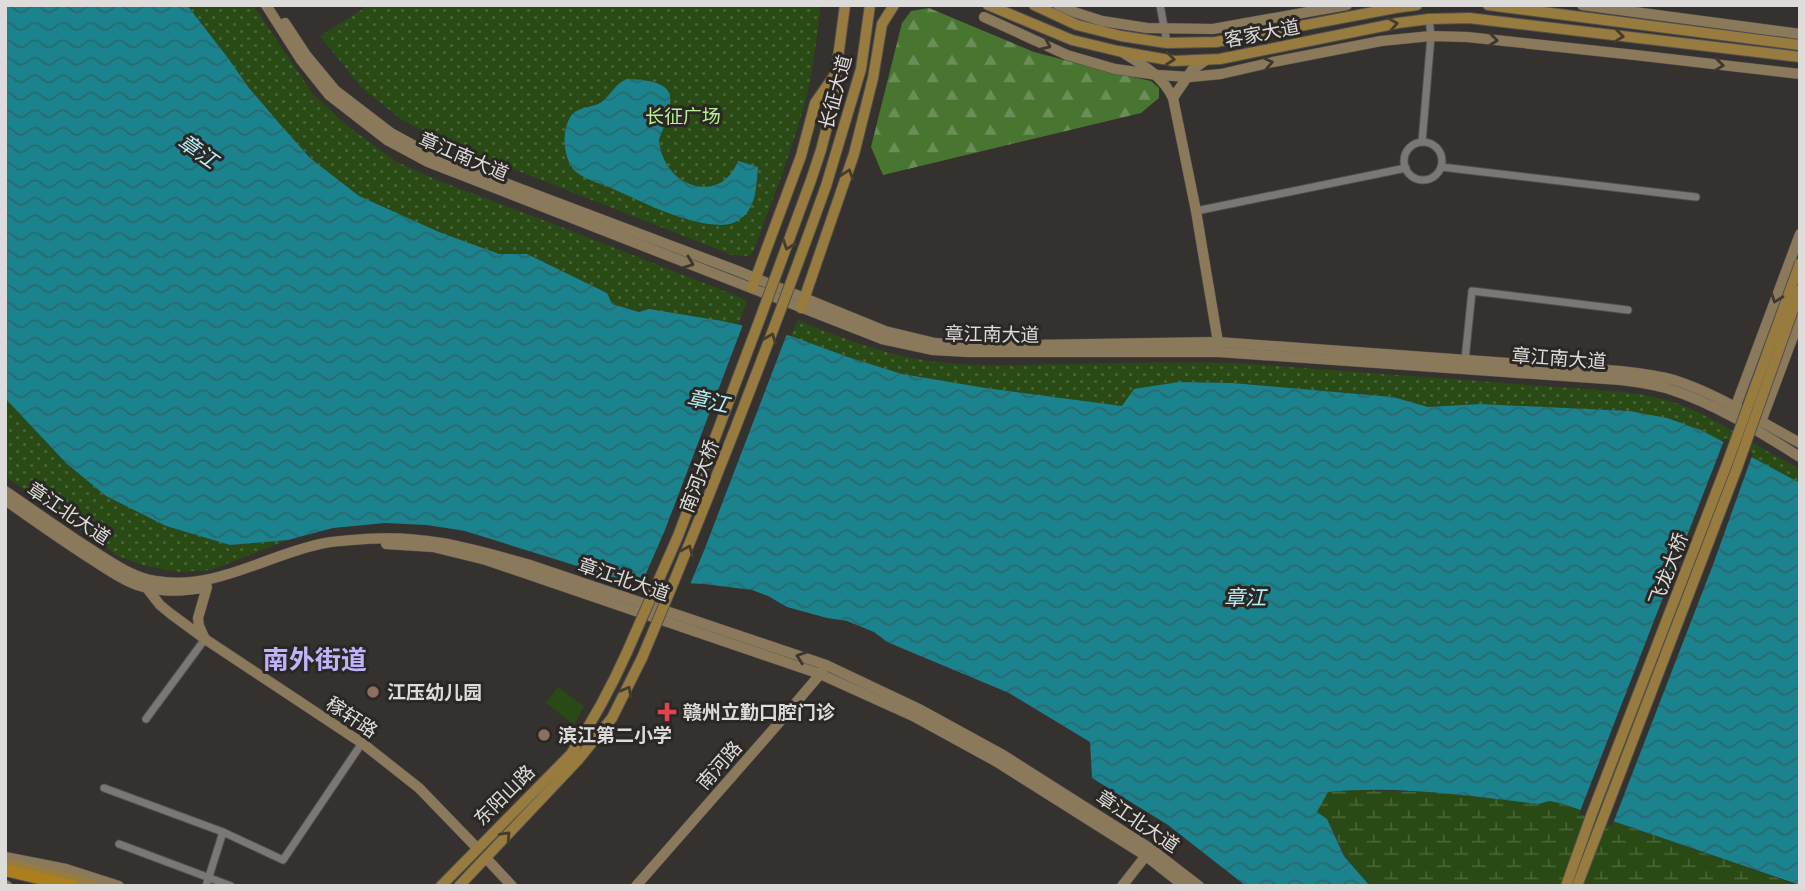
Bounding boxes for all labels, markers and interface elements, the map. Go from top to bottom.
street label: 客家大道 [1223,15,1301,51]
one-way arrow [1387,17,1399,32]
one-way arrow [1614,28,1625,43]
one-way arrow [1488,32,1499,47]
one-way arrow [1039,37,1051,51]
one-way arrow [1164,51,1175,66]
street label: 长征大道 [815,52,855,132]
one-way arrow [1262,57,1274,72]
one-way arrow [1713,57,1725,72]
park label: 长征广场 [645,105,721,127]
street label: 章江南大道 [416,127,512,185]
water label: 章江 [174,129,224,174]
one-way arrow [840,168,854,181]
one-way arrow [782,238,796,250]
one-way arrow [682,255,694,269]
one-way arrow [1770,292,1784,304]
street label: 章江南大道 [944,322,1040,346]
one-way arrow [762,333,776,345]
street label: 章江南大道 [1511,344,1607,372]
water label: 章江 [685,384,733,418]
street label: 南河大桥 [675,437,723,515]
street label: 章江北大道 [23,477,115,549]
street label: 飞龙大桥 [1644,530,1692,608]
one-way arrow [680,545,694,558]
street label: 章江北大道 [575,553,673,605]
water label: 章江 [1224,585,1268,610]
district label: 南外街道 [263,645,367,675]
one-way arrow [796,651,808,665]
place label: 江压幼儿园 [387,681,482,703]
marker: 江压幼儿园 [365,684,381,700]
one-way arrow [619,685,632,698]
street label: 稼轩路 [322,692,382,742]
place label: 赣州立勤口腔门诊 [683,701,836,723]
marker: 赣州立勤口腔门诊 [657,702,677,722]
place label: 滨江第二小学 [558,724,672,746]
marker: 滨江第二小学 [536,727,552,743]
street label: 南河路 [692,736,746,794]
street label: 东阳山路 [469,760,539,830]
street label: 章江北大道 [1092,785,1184,857]
one-way arrow [497,831,510,844]

